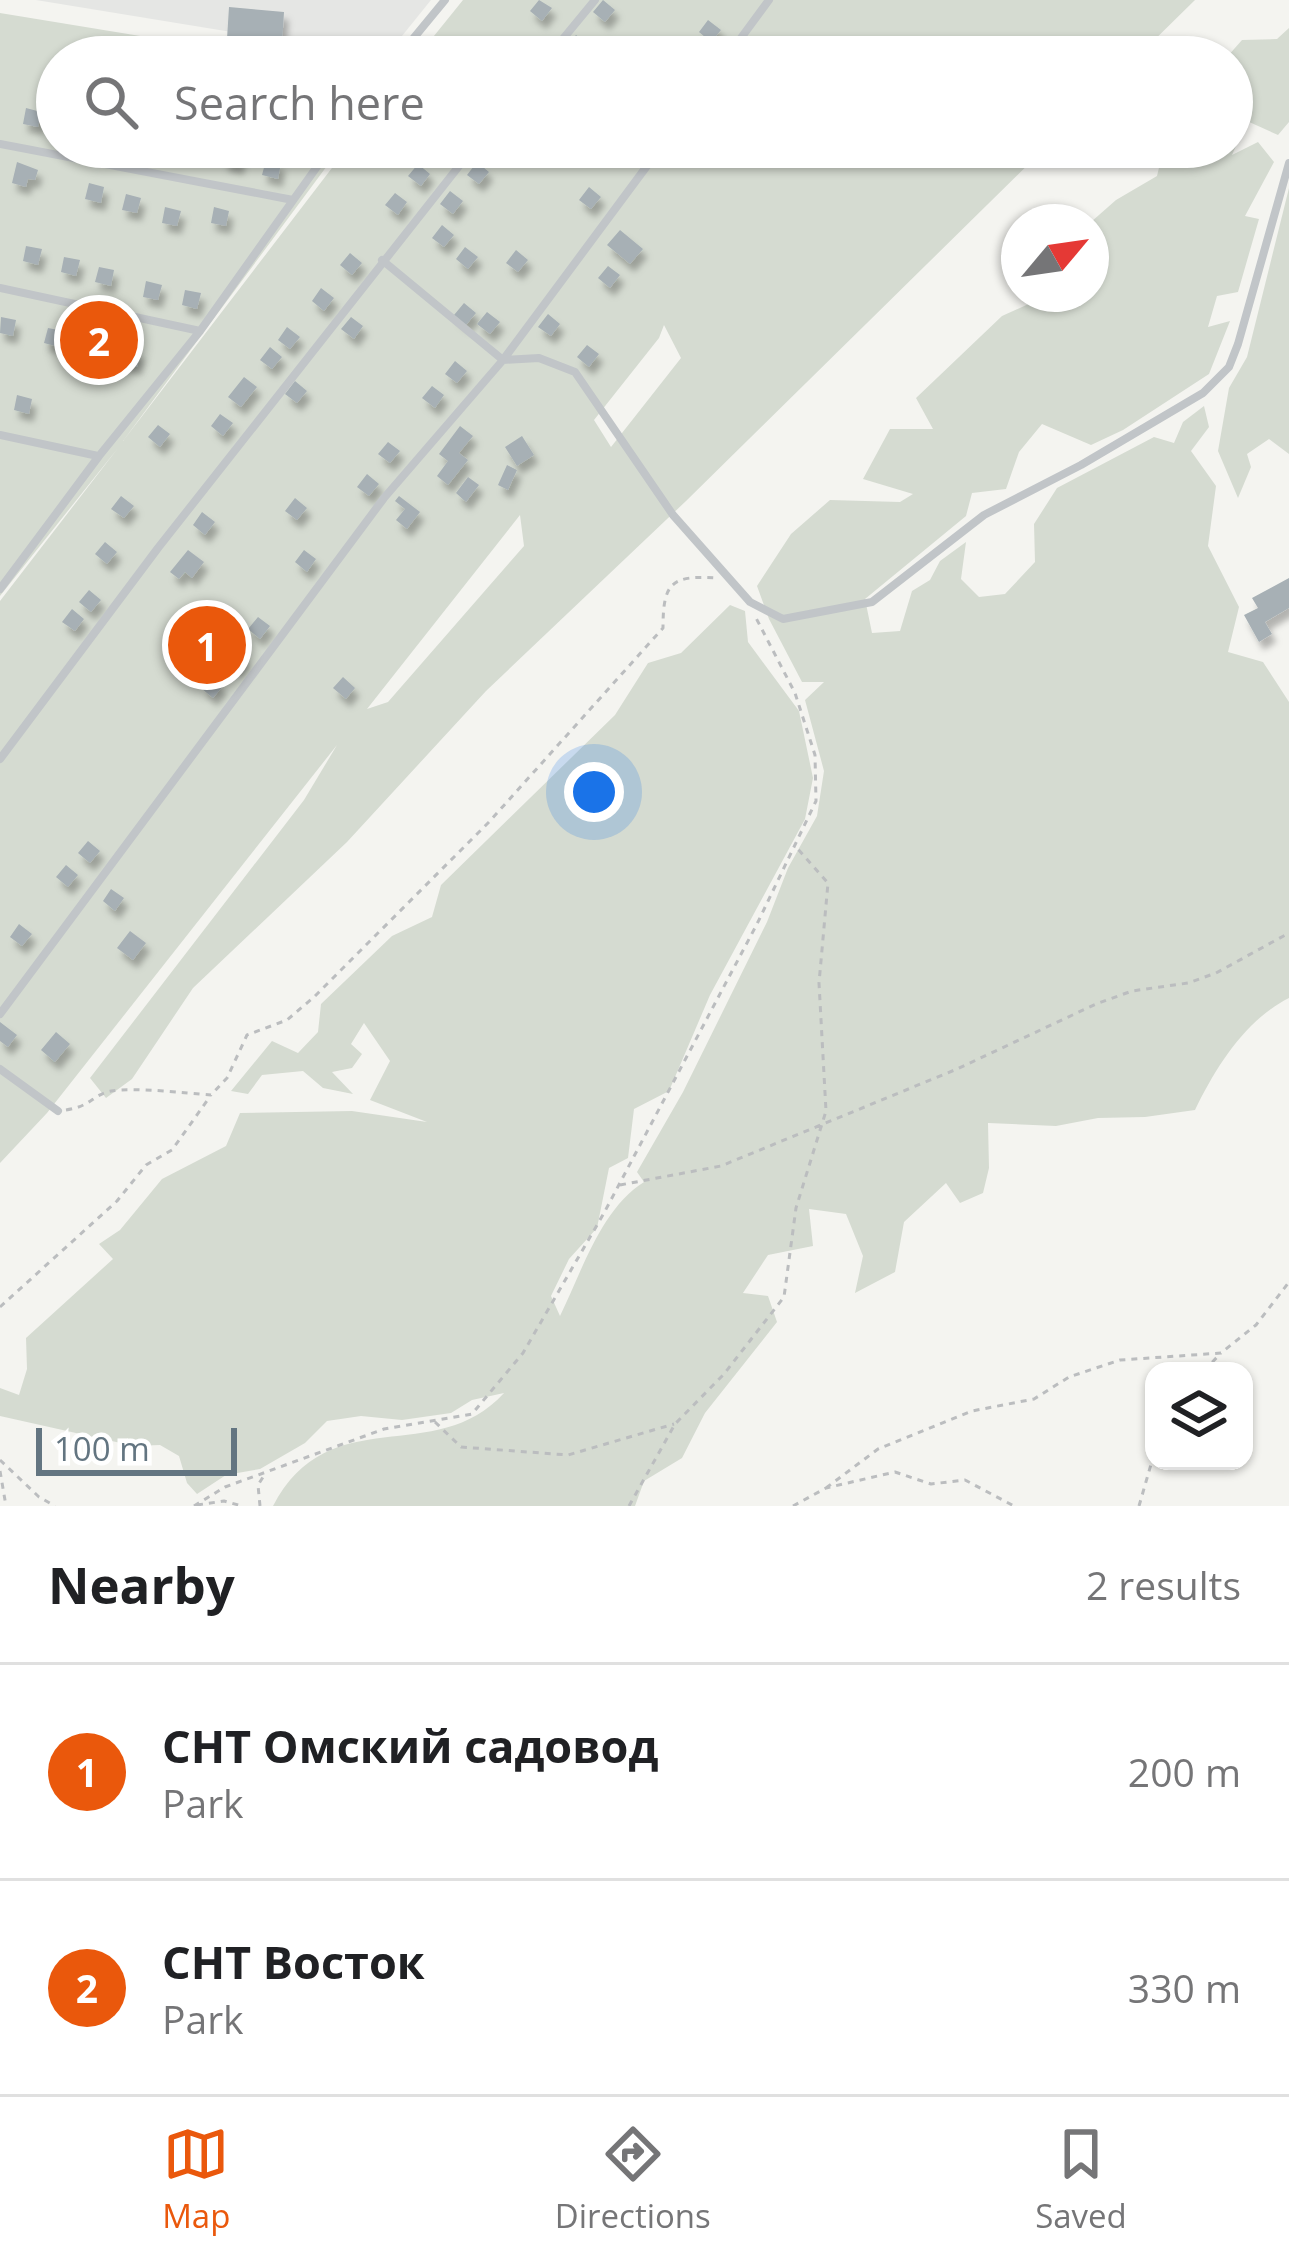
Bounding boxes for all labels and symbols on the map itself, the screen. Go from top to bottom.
north arrow [1001,204,1109,312]
pin: 2 [60,295,138,385]
pin: 1 [168,600,246,690]
your location [564,762,624,822]
scale bar [36,1422,237,1475]

